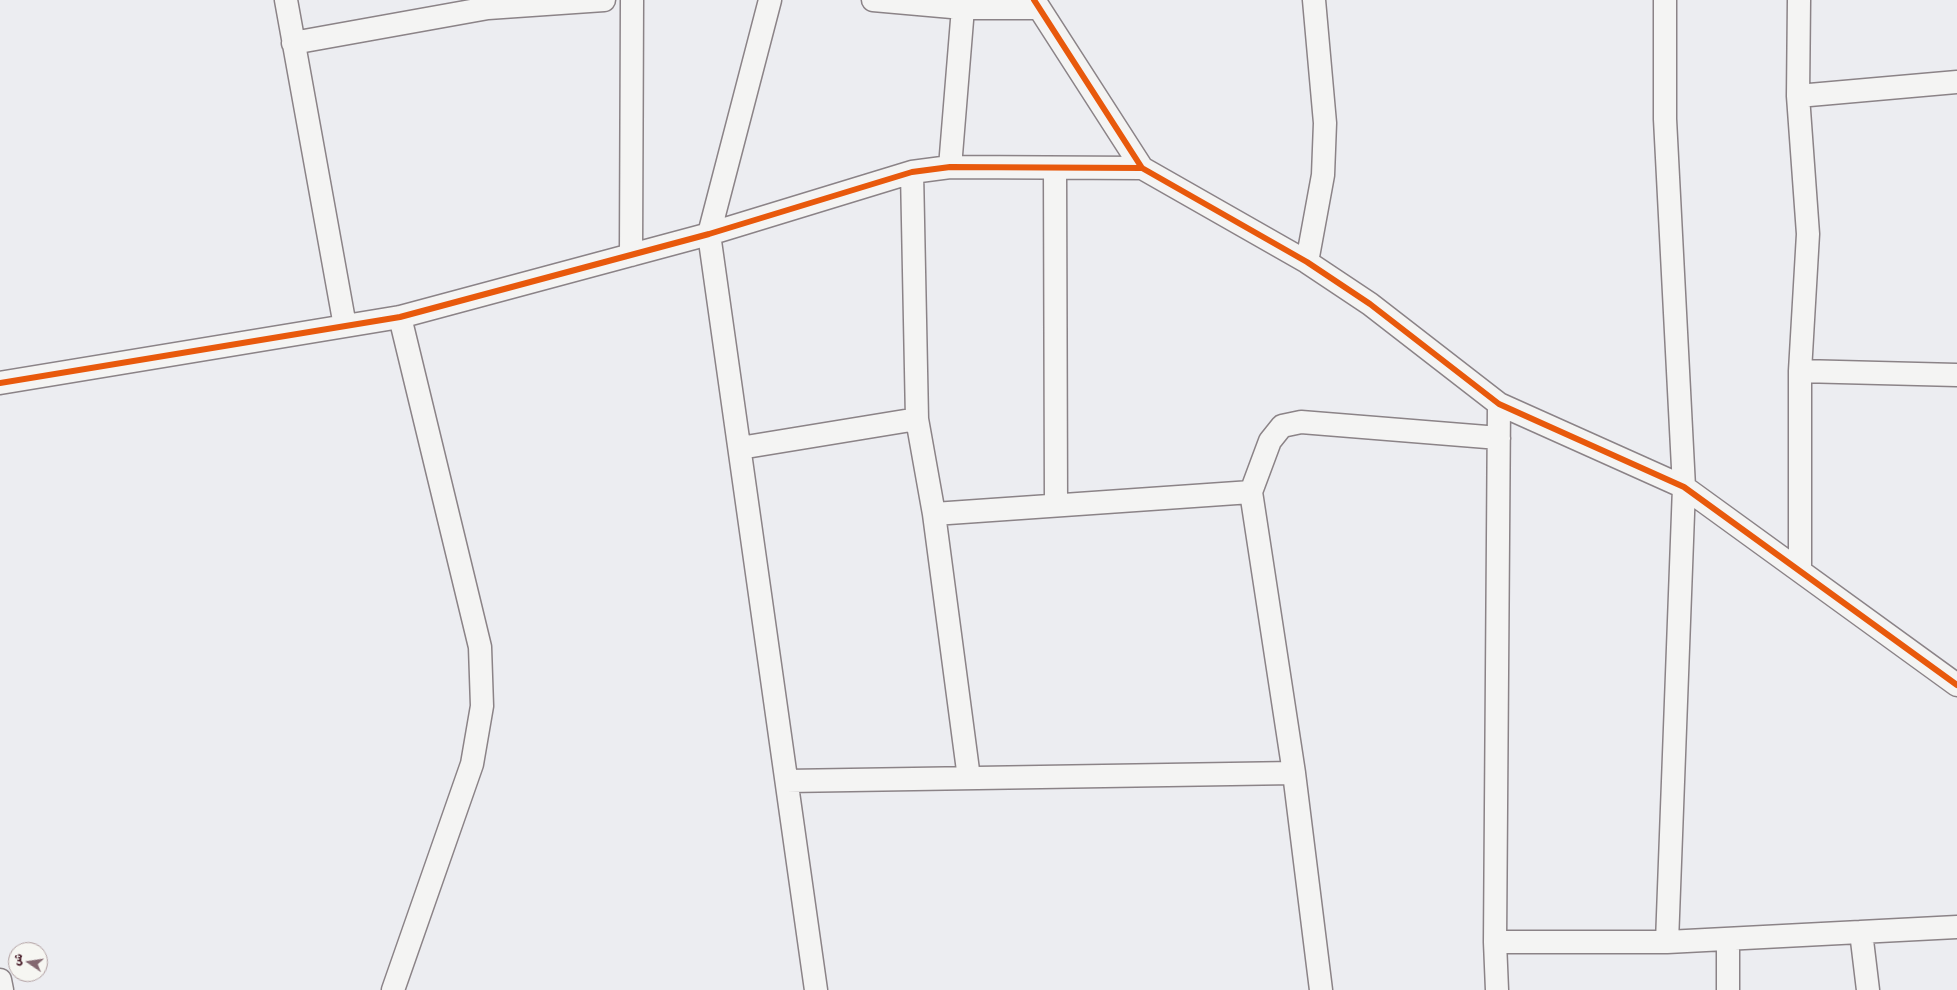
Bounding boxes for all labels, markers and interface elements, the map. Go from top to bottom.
north arrow [8,942,48,982]
text: ش [9,952,25,967]

